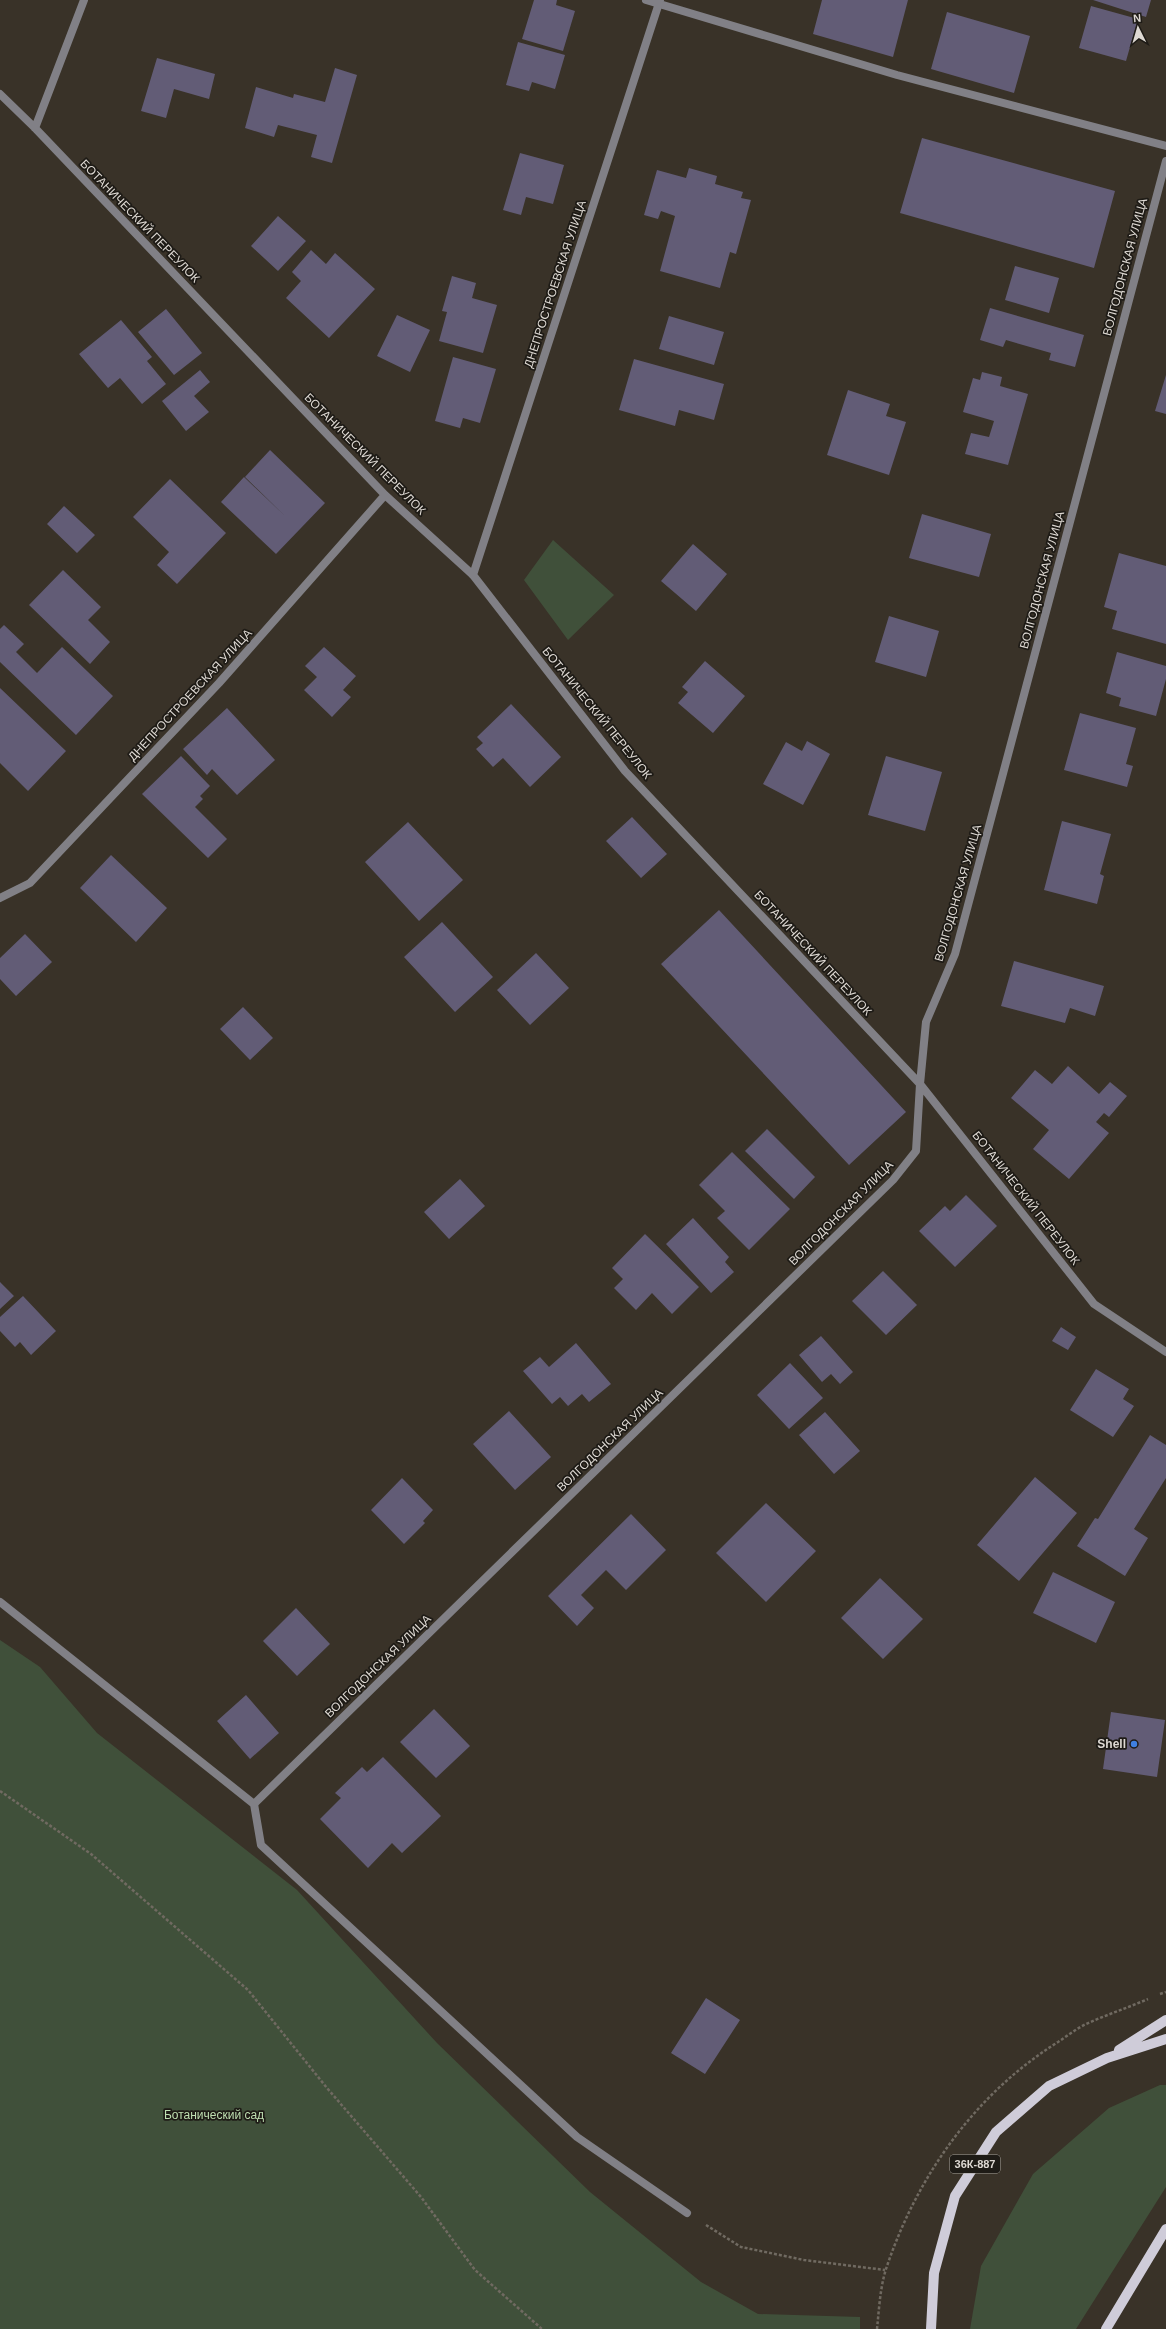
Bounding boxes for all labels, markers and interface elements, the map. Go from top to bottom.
north arrow [1118,8,1158,48]
text: N [1133,12,1142,24]
street label: БОТАНИЧЕСКИЙ ПЕРЕУЛОК [77,156,203,285]
street label: ВОЛГОДОНСКАЯ УЛИЦА [1100,197,1150,337]
street label: ДНЕПРОСТРОЕВСКАЯ УЛИЦА [521,199,589,369]
street label: БОТАНИЧЕСКИЙ ПЕРЕУЛОК [301,390,429,518]
street label: ВОЛГОДОНСКАЯ УЛИЦА [1017,510,1067,650]
street label: ДНЕПРОСТРОЕВСКАЯ УЛИЦА [125,626,255,764]
street label: БОТАНИЧЕСКИЙ ПЕРЕУЛОК [539,644,655,782]
street label: ВОЛГОДОНСКАЯ УЛИЦА [932,823,984,963]
street label: БОТАНИЧЕСКИЙ ПЕРЕУЛОК [751,887,875,1018]
street label: БОТАНИЧЕСКИЙ ПЕРЕУЛОК [970,1128,1083,1268]
street label: ВОЛГОДОНСКАЯ УЛИЦА [786,1158,896,1268]
street label: ВОЛГОДОНСКАЯ УЛИЦА [554,1386,666,1494]
street label: ВОЛГОДОНСКАЯ УЛИЦА [322,1612,434,1720]
place label: Shell [1097,1737,1126,1751]
marker: Shell [1129,1739,1139,1749]
park label: Ботанический сад [164,2108,264,2122]
road number: 36К-887 [950,2155,1000,2173]

